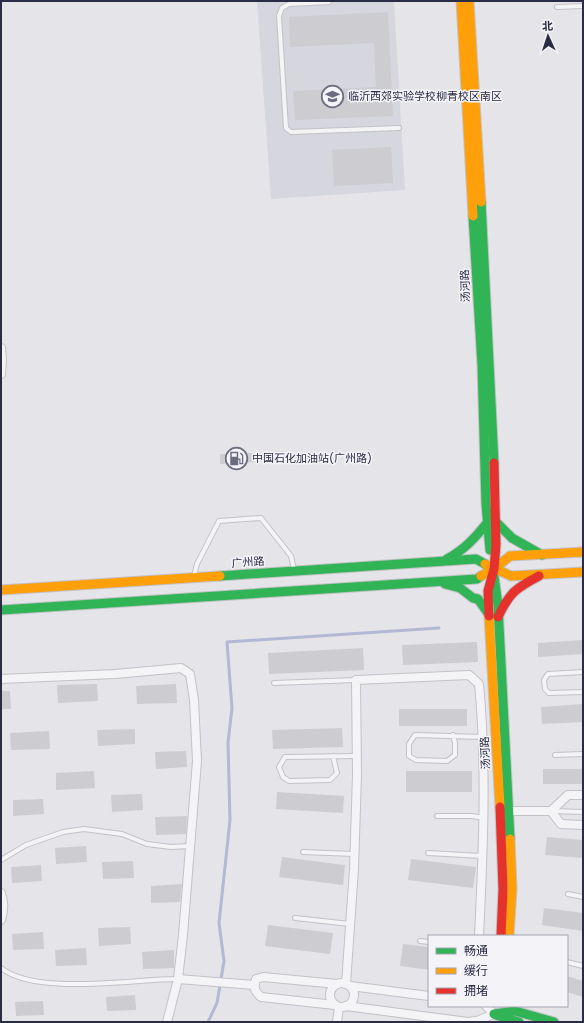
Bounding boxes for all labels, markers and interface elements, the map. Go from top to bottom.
north arrow [528,16,568,56]
text: 北 [542,18,553,34]
school or university icon: 临沂西郊实验学校柳青校区南区 [319,83,345,109]
place label: 临沂西郊实验学校柳青校区南区 [348,88,502,104]
street label: 汤河路 [456,269,474,303]
fuel station icon: 中国石化加油站(广州路) [224,445,250,471]
place label: 中国石化加油站(广州路) [252,450,372,466]
street label: 广州路 [231,553,265,571]
street label: 汤河路 [476,736,494,770]
legend [428,935,568,1007]
text: 畅通 [464,942,488,959]
text: 缓行 [464,962,488,979]
text: 拥堵 [464,982,488,999]

